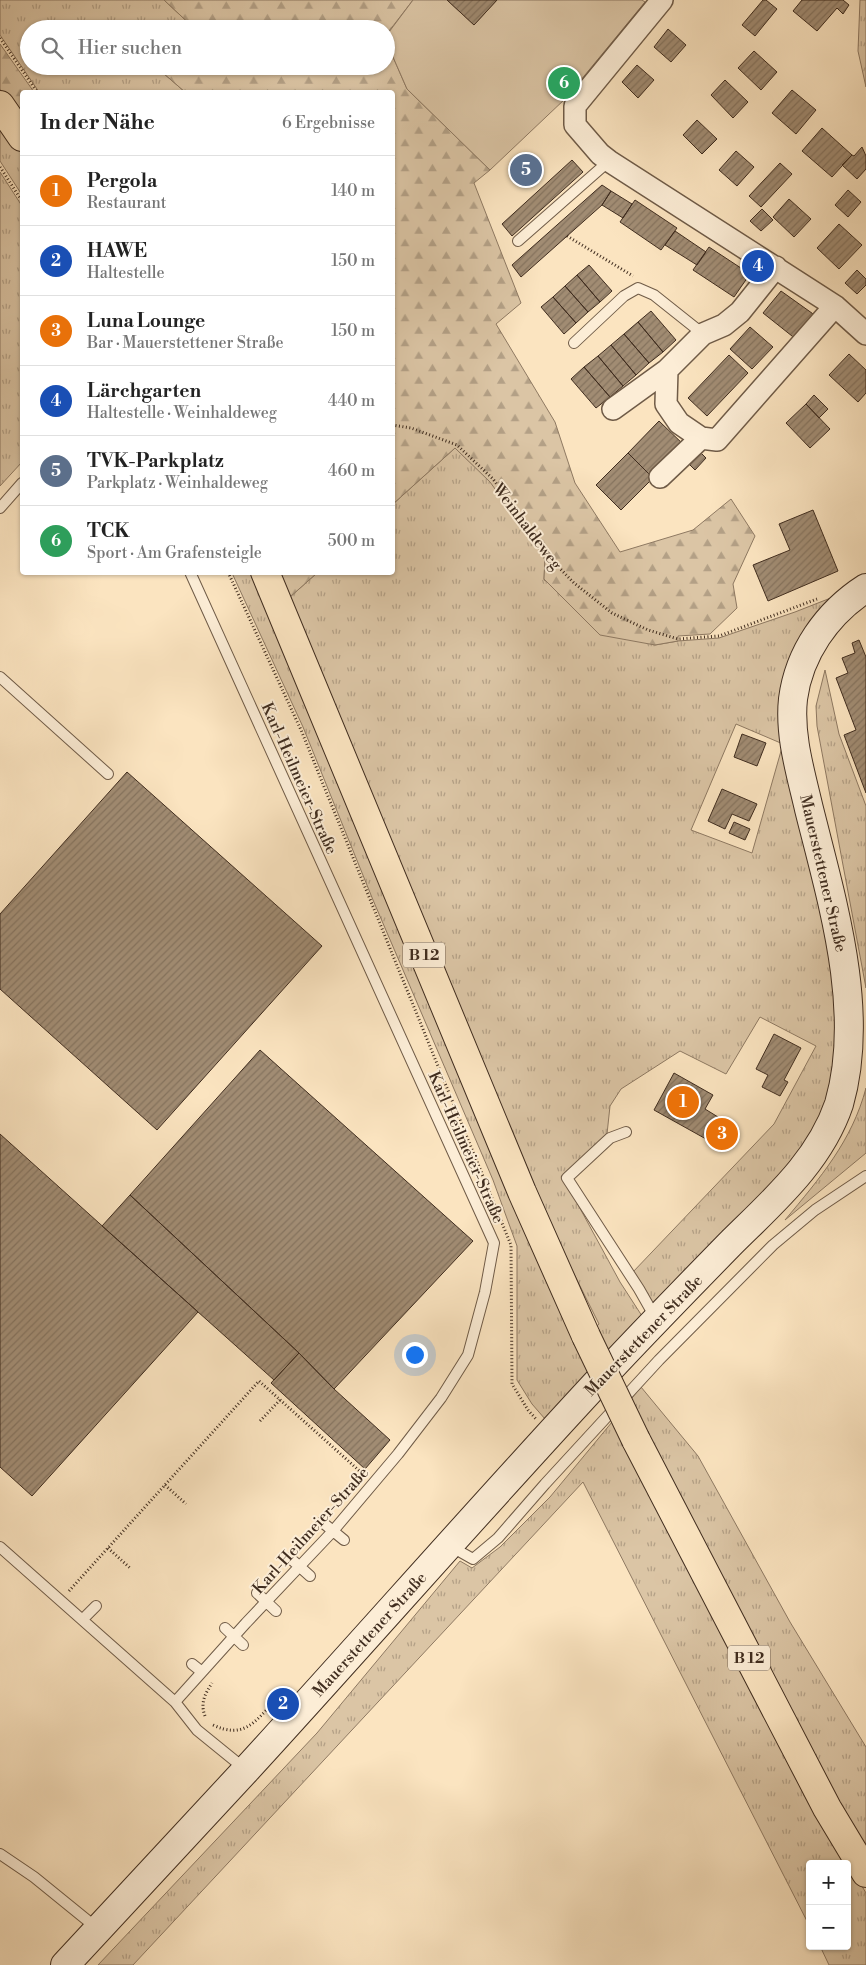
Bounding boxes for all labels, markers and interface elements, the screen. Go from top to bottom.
search box [20,20,395,75]
icon: search [38,34,66,62]
text: Hier suchen [78,36,182,60]
pin: 6 [548,64,580,102]
text: In der Nähe [40,110,155,136]
text: 6 Ergebnisse [282,113,375,133]
pin: 5 [510,151,542,189]
text: Pergola [87,169,157,193]
text: 1 [52,181,60,201]
text: 140 m [331,181,375,201]
text: Restaurant [87,193,166,213]
text: HAWE [87,239,147,263]
pin: 4 [742,247,774,285]
text: 2 [51,251,61,271]
text: 150 m [331,251,375,271]
text: Haltestelle [87,263,165,283]
text: Luna Lounge [87,309,205,333]
text: 3 [51,321,61,341]
text: 150 m [331,321,375,341]
text: Bar · Mauerstettener Straße [87,333,284,353]
text: Lärchgarten [87,379,201,403]
text: 4 [51,391,61,411]
text: 440 m [328,391,375,411]
text: Haltestelle · Weinhaldeweg [87,403,277,423]
text: TVK-Parkplatz [87,449,224,473]
text: 5 [51,461,61,481]
text: 460 m [328,461,375,481]
text: Parkplatz · Weinhaldeweg [87,473,268,493]
street label: Weinhaldeweg [488,479,567,574]
text: TCK [87,519,130,543]
text: 6 [51,531,61,551]
text: 500 m [328,531,375,551]
text: Sport · Am Grafensteigle [87,543,262,563]
street label: Karl-Heilmeier-Straße [257,699,342,857]
street label: Mauerstettener Straße [795,793,851,954]
road number: B 12 [403,942,445,968]
street label: Karl-Heilmeier-Straße [424,1068,509,1226]
pin: 1 [667,1083,699,1121]
pin: 3 [706,1115,738,1153]
street label: Mauerstettener Straße [581,1271,707,1401]
your location [402,1342,428,1368]
street label: Karl-Heilmeier-Straße [248,1463,373,1598]
street label: Mauerstettener Straße [308,1568,431,1701]
road number: B 12 [728,1646,770,1670]
pin: 2 [267,1685,299,1723]
map controls [806,1860,851,1950]
button: + [806,1860,851,1905]
button: − [806,1905,851,1950]

